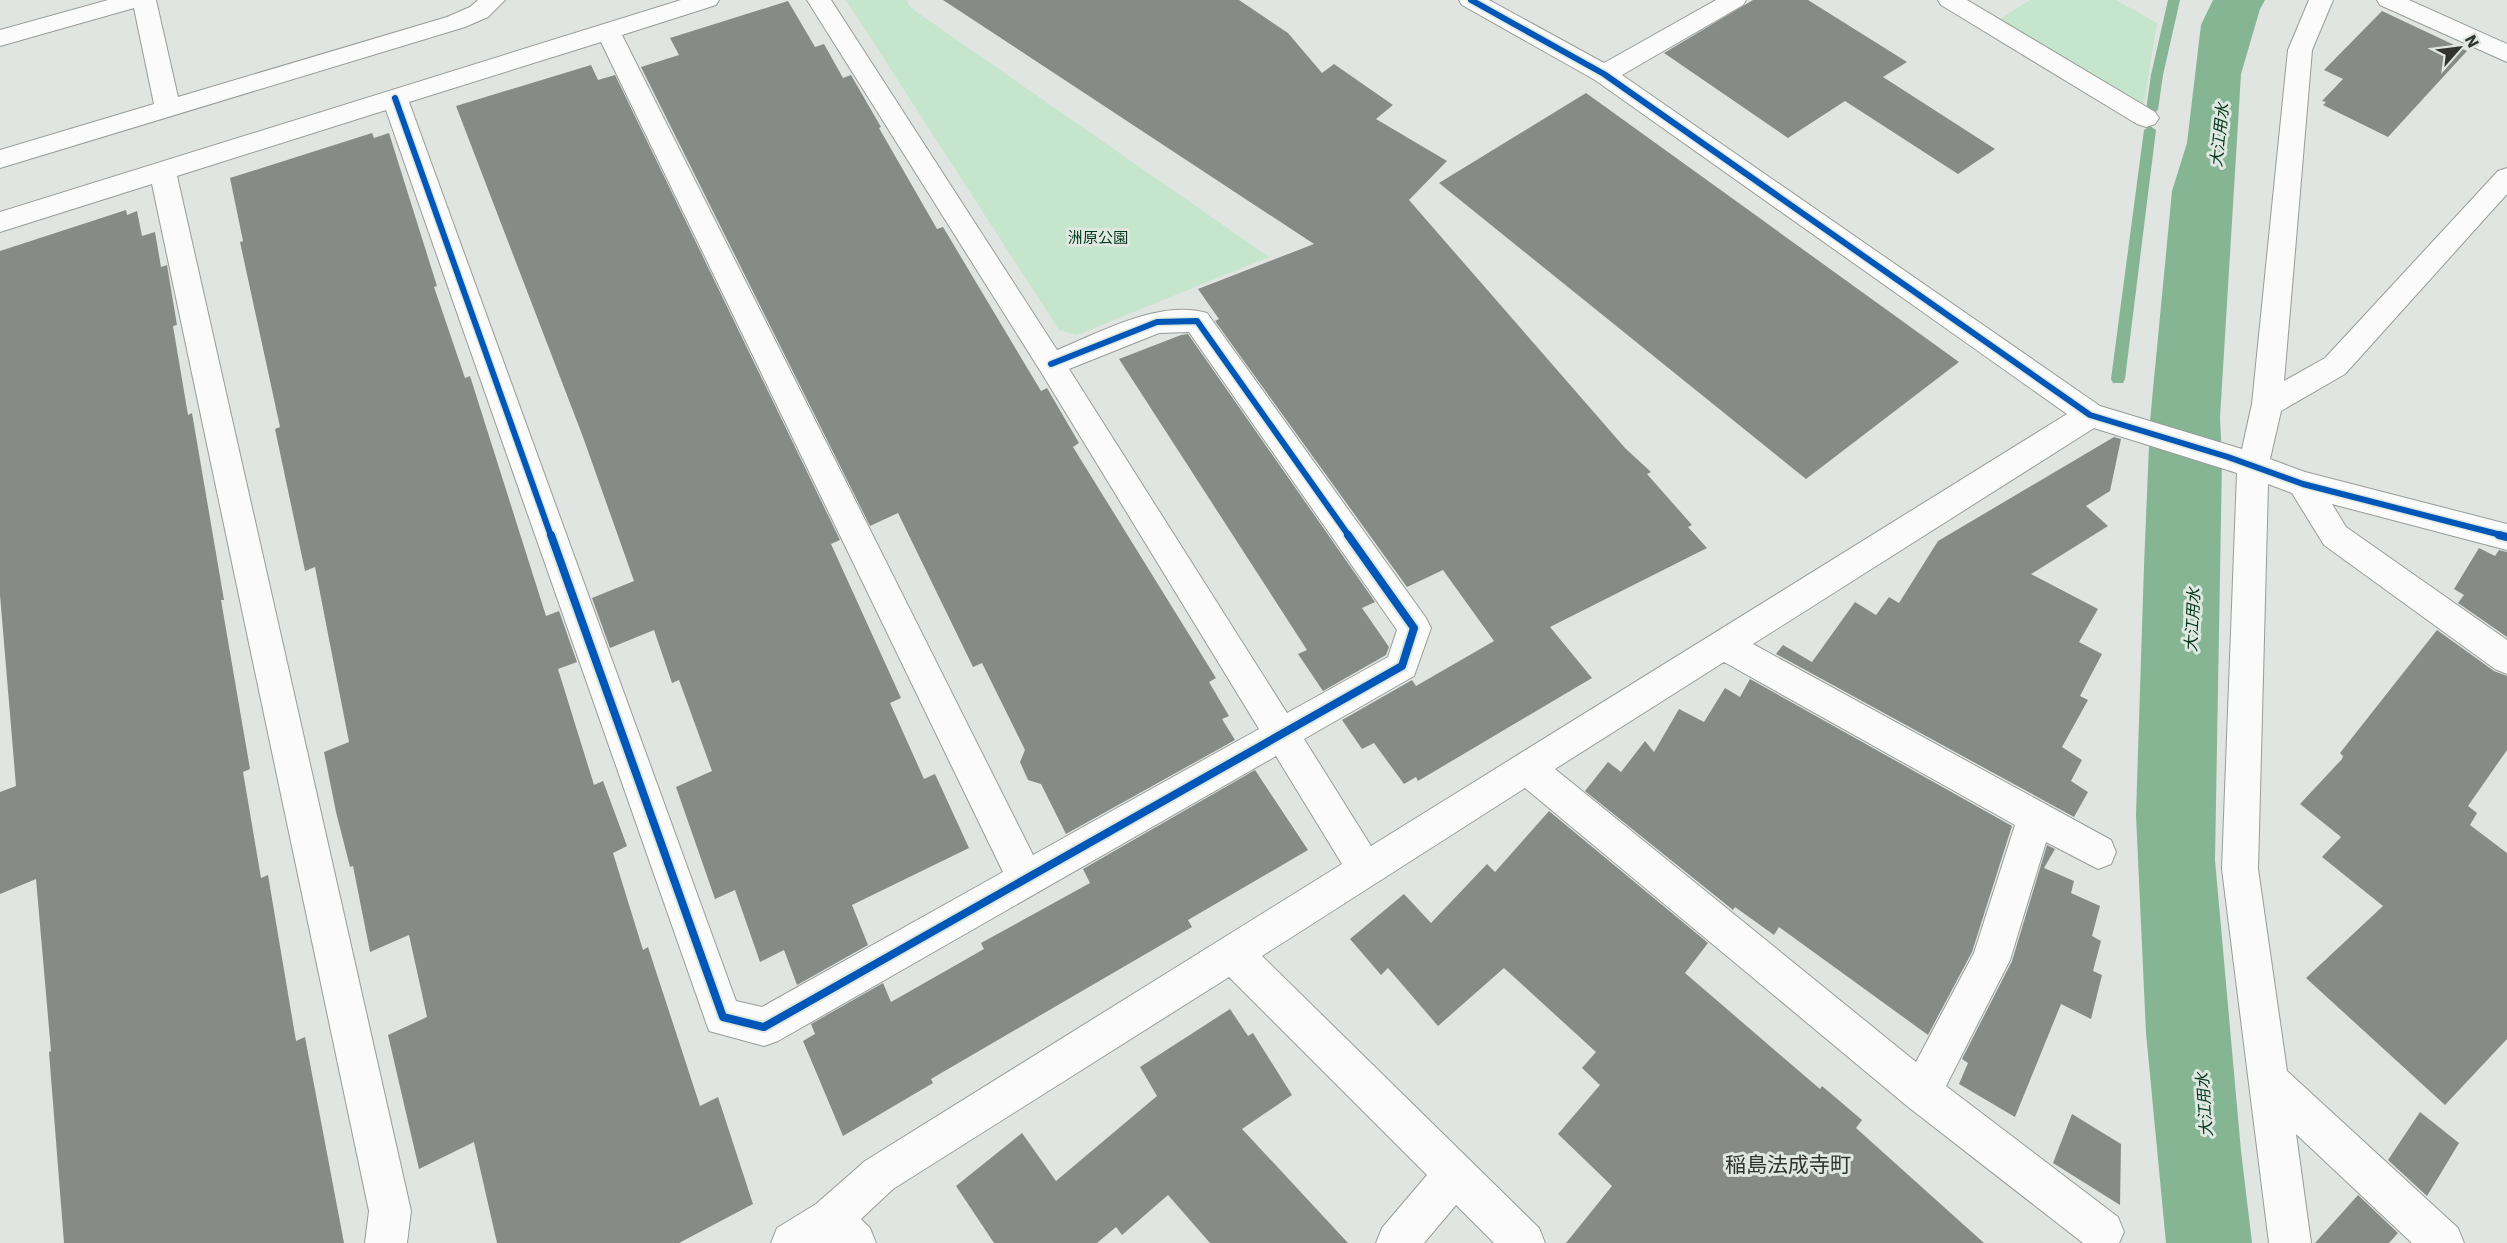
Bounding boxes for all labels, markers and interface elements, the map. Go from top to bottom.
north arrow [2429,18,2489,78]
text: N [2461,31,2484,51]
water label: 大江用水 [2206,100,2232,168]
park label: 洲原公園 [1068,228,1128,247]
water label: 大江用水 [2180,586,2204,652]
water label: 大江用水 [2192,1070,2216,1138]
district label: 稲島法成寺町 [1725,1150,1851,1178]

